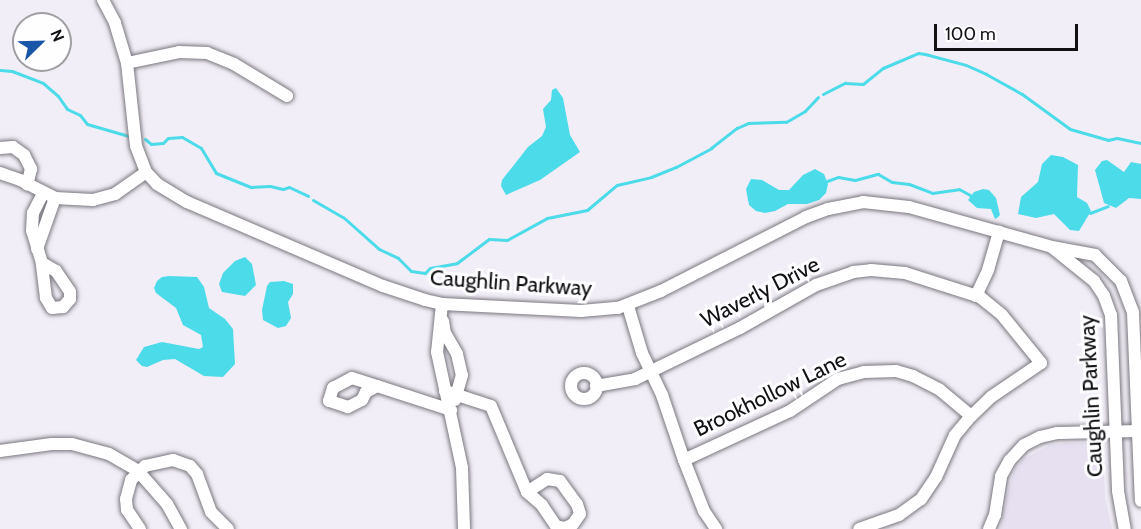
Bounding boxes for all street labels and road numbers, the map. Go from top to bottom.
street label: Waverly Drive [696,251,824,333]
street label: Caughlin Parkway [429,264,593,302]
street label: Caughlin Parkway [1074,314,1108,478]
street label: Brookhollow Lane [690,346,850,442]

